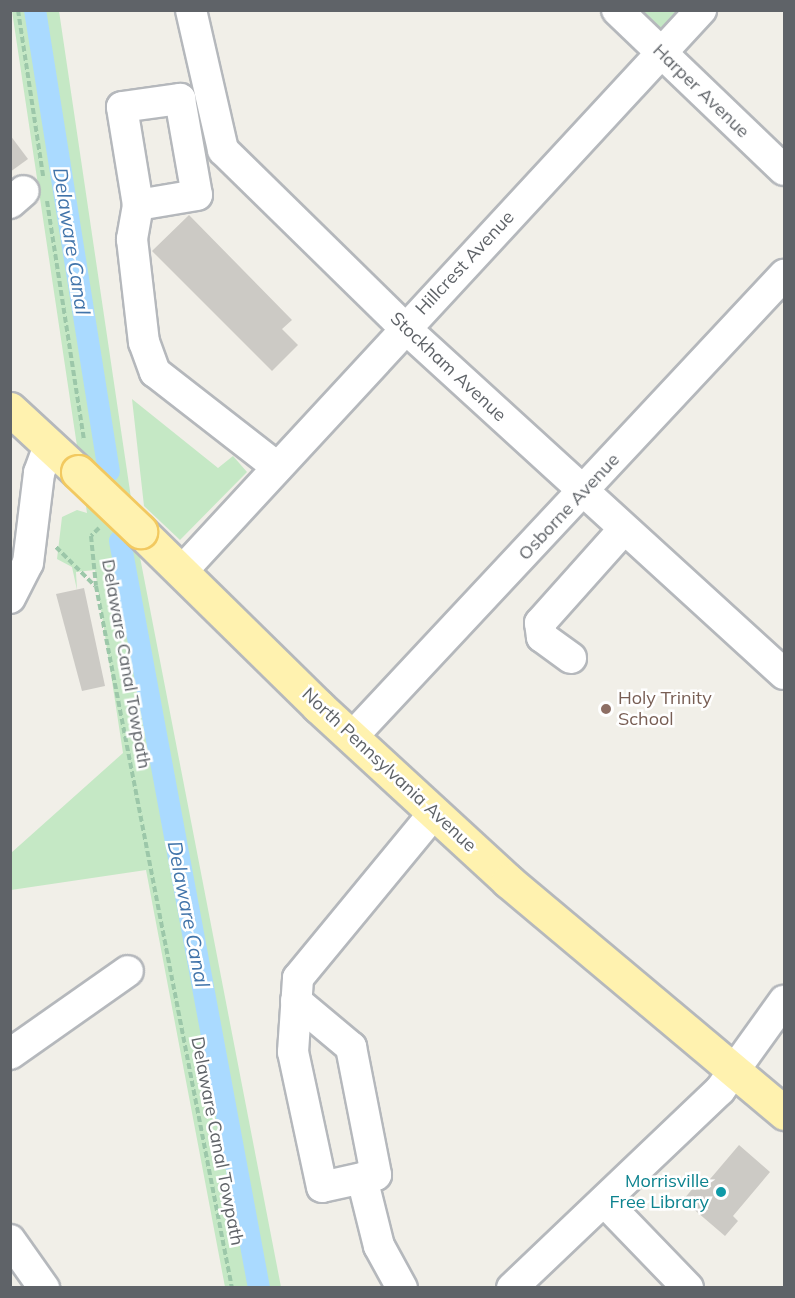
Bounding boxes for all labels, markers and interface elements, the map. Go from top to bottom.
street label: Harper Avenue [648,40,754,142]
water label: Delaware Canal [49,166,95,316]
street label: Hillcrest Avenue [411,207,519,319]
street label: Stockham Avenue [386,308,510,426]
street label: Osborne Avenue [514,449,624,565]
street label: Delaware Canal Towpath [97,558,155,770]
street label: North Pennsylvania Avenue [297,684,481,856]
place label: Holy Trinity School [618,688,712,730]
marker: Holy Trinity School [599,702,613,716]
water label: Delaware Canal [163,839,215,989]
street label: Delaware Canal Towpath [186,1035,248,1247]
place label: Morrisville Free Library [610,1171,709,1214]
marker: Morrisville Free Library [714,1185,728,1199]

